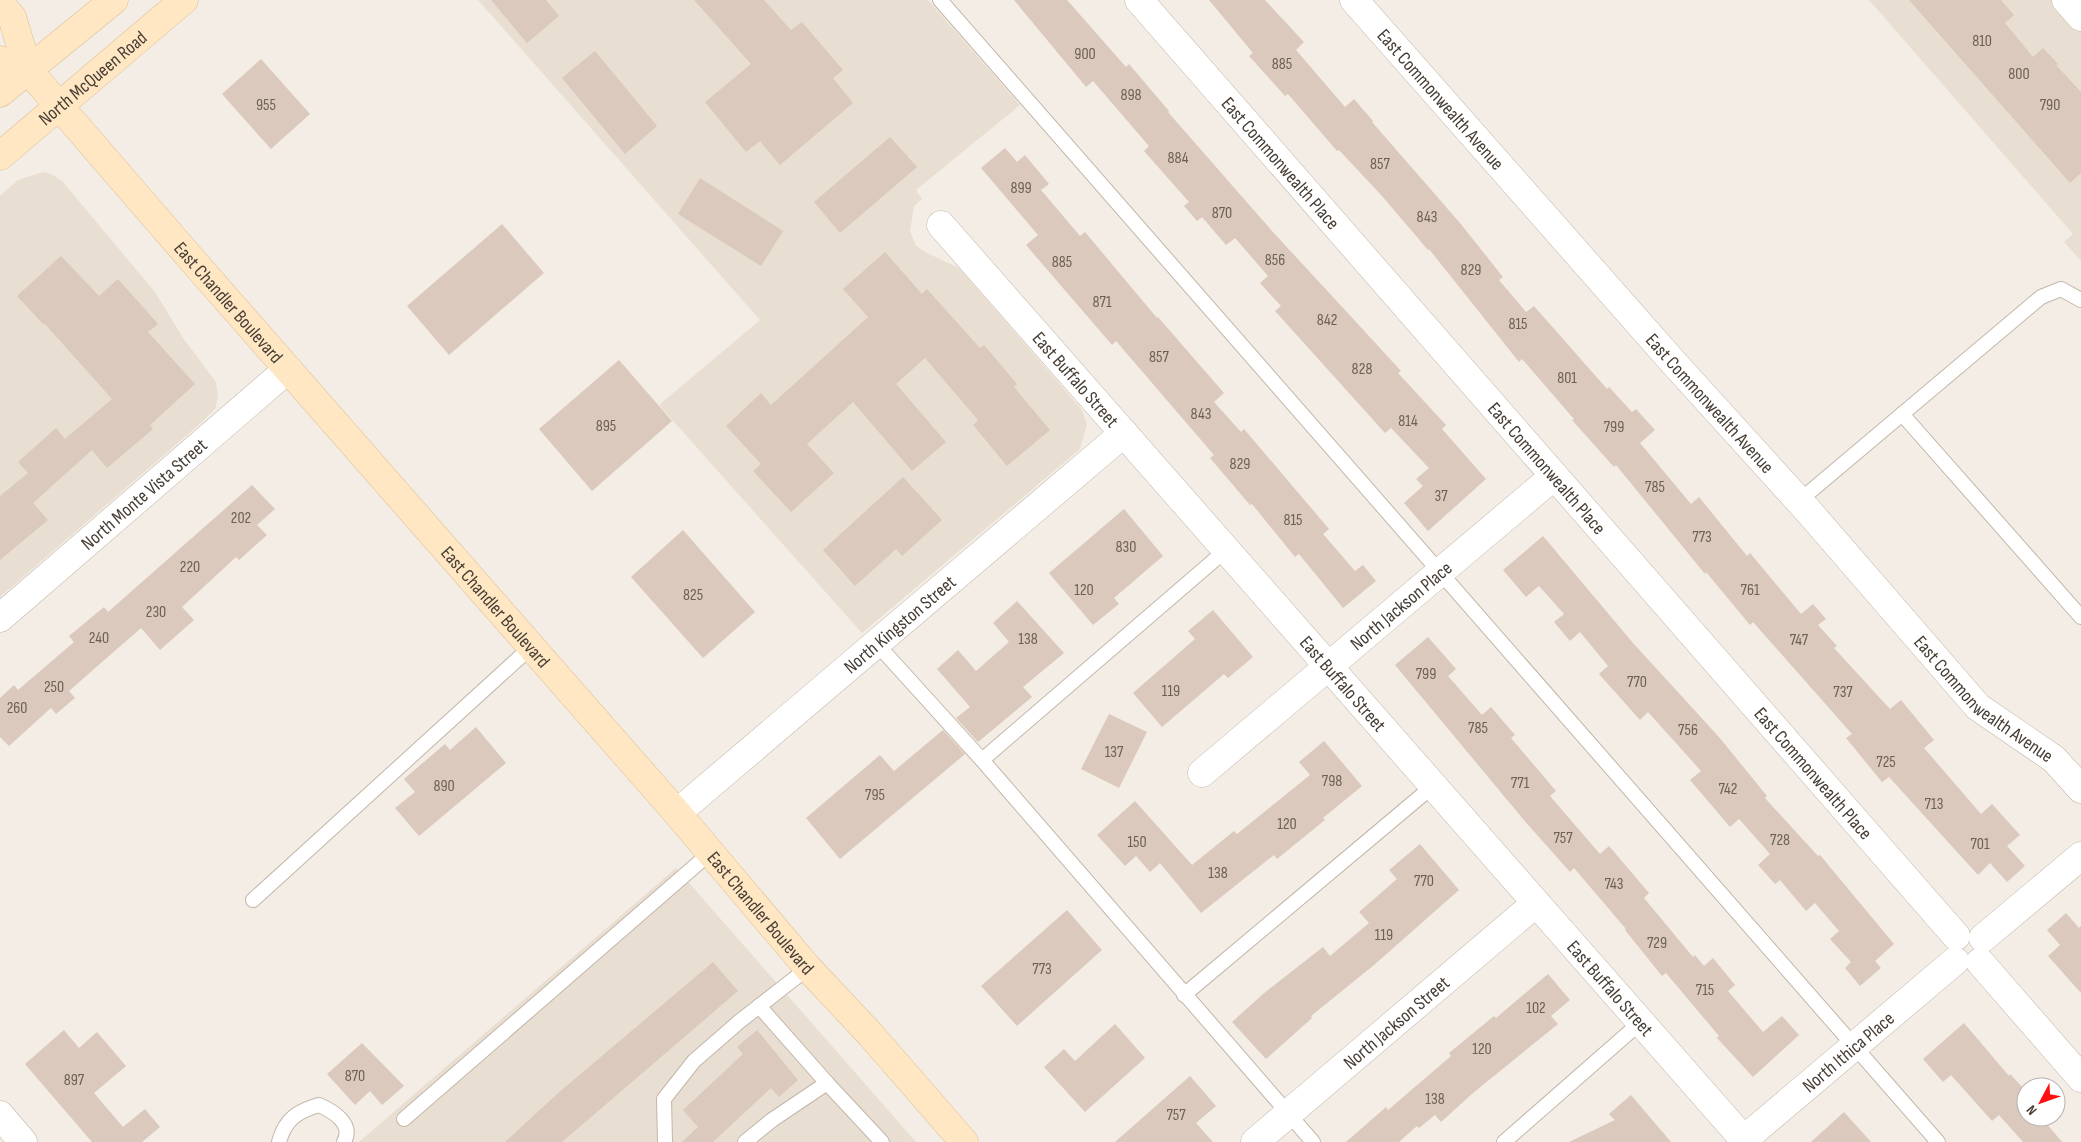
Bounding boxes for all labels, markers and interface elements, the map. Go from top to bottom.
street label: East Commonwealth Avenue [1372,25,1508,175]
street label: North McQueen Road [34,27,152,131]
house number: 810 [1972,32,1992,51]
house number: 900 [1074,45,1096,64]
house number: 885 [1272,55,1292,74]
house number: 800 [2008,65,2030,84]
house number: 898 [1120,86,1142,105]
street label: East Commonwealth Place [1216,93,1344,235]
house number: 955 [256,96,276,115]
house number: 790 [2040,96,2060,115]
house number: 884 [1167,149,1189,168]
house number: 857 [1370,155,1390,174]
house number: 899 [1010,179,1032,198]
house number: 870 [1212,204,1232,223]
house number: 843 [1417,208,1437,227]
street label: East Chandler Boulevard [169,238,287,368]
house number: 856 [1265,251,1285,270]
house number: 885 [1052,253,1072,272]
house number: 829 [1461,261,1481,280]
house number: 871 [1092,293,1112,312]
house number: 842 [1317,311,1337,330]
house number: 815 [1508,315,1528,334]
street label: East Buffalo Street [1027,328,1123,433]
street label: East Commonwealth Avenue [1640,329,1778,479]
house number: 857 [1149,348,1169,367]
house number: 828 [1352,360,1372,379]
house number: 801 [1557,369,1577,388]
street label: East Commonwealth Place [1482,398,1610,540]
house number: 843 [1191,405,1211,424]
house number: 814 [1398,412,1418,431]
house number: 895 [596,417,616,436]
house number: 799 [1604,418,1624,437]
street label: North Monte Vista Street [77,434,213,556]
house number: 829 [1230,455,1250,474]
house number: 785 [1645,478,1665,497]
house number: 37 [1434,487,1448,506]
house number: 202 [231,509,251,528]
house number: 815 [1283,511,1303,530]
house number: 773 [1692,528,1712,547]
house number: 830 [1116,538,1136,557]
street label: East Chandler Boulevard [435,542,554,673]
street label: North Jackson Place [1346,557,1457,656]
house number: 220 [180,558,200,577]
street label: North Kingston Street [840,571,961,679]
house number: 120 [1074,581,1094,600]
house number: 761 [1741,581,1760,600]
house number: 825 [683,586,703,605]
house number: 230 [146,603,166,622]
house number: 240 [89,629,109,648]
house number: 138 [1018,630,1038,649]
house number: 747 [1790,631,1809,650]
street label: East Commonwealth Avenue [1908,631,2057,768]
street label: East Buffalo Street [1294,632,1391,737]
house number: 799 [1416,665,1436,684]
house number: 770 [1627,673,1647,692]
house number: 250 [44,678,64,697]
house number: 119 [1162,682,1180,701]
house number: 737 [1833,683,1853,702]
house number: 260 [7,699,27,718]
street label: East Commonwealth Place [1749,703,1876,845]
house number: 785 [1468,719,1488,738]
house number: 756 [1678,721,1698,740]
house number: 137 [1105,743,1124,762]
house number: 725 [1876,753,1896,772]
house number: 798 [1322,772,1342,791]
house number: 771 [1511,774,1530,793]
house number: 890 [433,777,455,796]
house number: 742 [1719,780,1737,799]
house number: 795 [865,786,885,805]
house number: 713 [1925,795,1943,814]
house number: 120 [1277,815,1297,834]
house number: 757 [1553,829,1573,848]
house number: 728 [1770,831,1790,850]
house number: 150 [1127,833,1147,852]
house number: 701 [1970,835,1990,854]
street label: East Chandler Boulevard [702,847,818,980]
house number: 138 [1208,864,1228,883]
house number: 770 [1414,872,1434,891]
house number: 743 [1604,875,1624,894]
house number: 119 [1375,926,1393,945]
house number: 729 [1647,934,1667,953]
street label: East Buffalo Street [1561,936,1658,1041]
house number: 773 [1032,960,1052,979]
street label: North Jackson Street [1339,972,1455,1075]
house number: 715 [1696,981,1714,1000]
house number: 102 [1526,999,1546,1018]
street label: North Ithica Place [1798,1007,1900,1098]
house number: 120 [1472,1040,1492,1059]
house number: 870 [345,1067,365,1086]
house number: 897 [64,1071,85,1090]
north arrow [2016,1077,2066,1127]
house number: 138 [1425,1090,1445,1109]
text: N [2023,1102,2040,1119]
house number: 757 [1166,1106,1186,1125]

